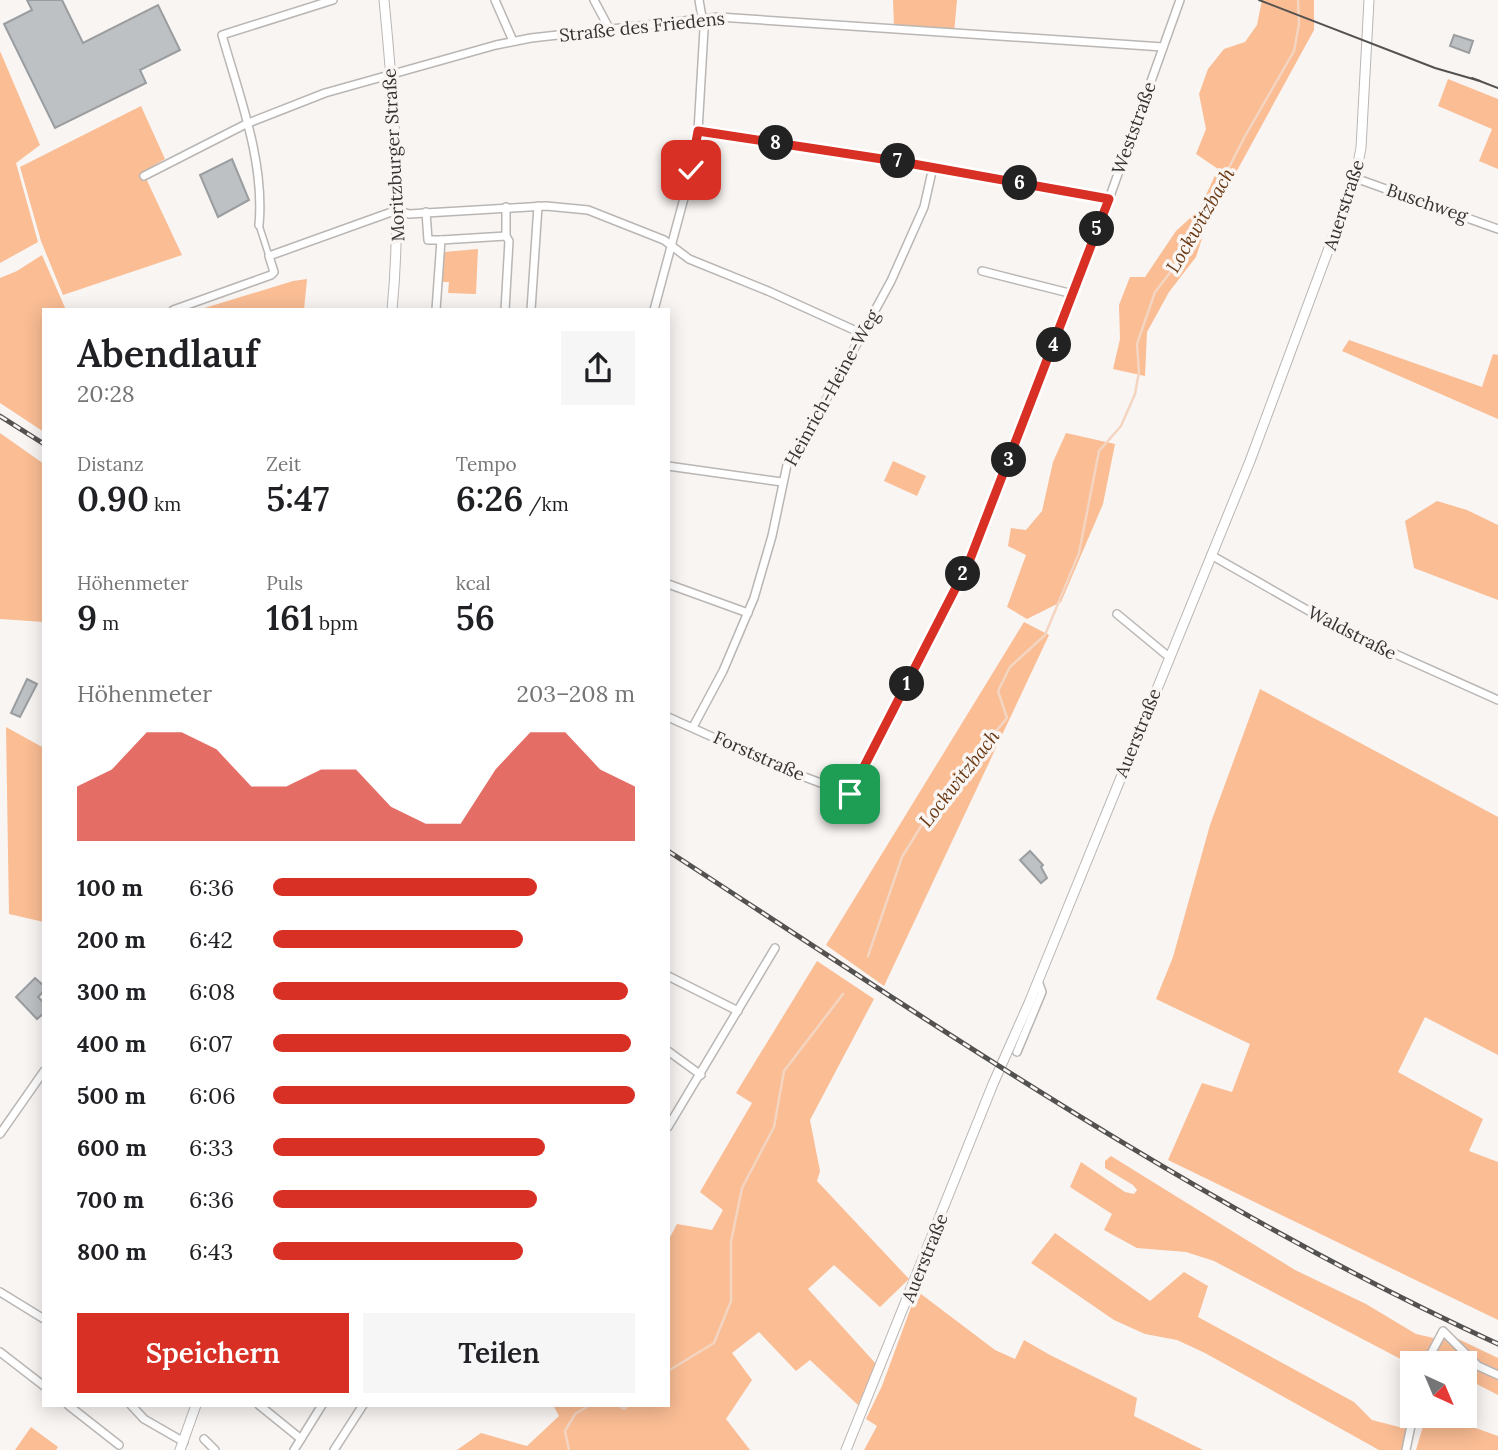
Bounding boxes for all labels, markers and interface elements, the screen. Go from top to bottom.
street label: Straße des Friedens [558,6,726,47]
street label: Moritzburger Straße [377,68,410,242]
street label: Weststraße [1106,78,1161,177]
pin: 8 [758,125,794,160]
text: 8 [770,130,781,154]
pin [661,140,721,200]
pin: 7 [880,144,916,178]
text: 7 [893,148,902,172]
icon: check [672,151,710,189]
street label: Auerstraße [1318,156,1369,254]
water label: Lockwitzbach [1160,163,1240,277]
pin: 6 [1002,166,1038,200]
text: 6 [1014,170,1025,194]
street label: Buschweg [1384,178,1472,227]
pin: 5 [1080,212,1114,246]
text: 5 [1091,216,1102,240]
street label: Heinrich-Heine-Weg [779,305,885,470]
pin: 4 [1036,328,1072,362]
text: Abendlauf [77,329,259,377]
button: share [561,331,635,405]
text: 4 [1048,332,1059,356]
text: 20:28 [77,379,135,408]
pin: 3 [992,442,1026,477]
text: 3 [1003,447,1014,471]
text: Distanz [77,452,144,476]
text: Zeit [266,452,301,476]
text: Tempo [456,452,517,476]
text: 0.90 [77,476,149,521]
text: 5:47 [266,476,329,521]
text: 6:26 [456,476,523,521]
text: km [149,492,181,516]
text: /km [523,492,569,516]
pin: 2 [946,556,981,592]
text: 2 [957,561,968,585]
text: Höhenmeter [77,571,189,595]
text: Puls [266,571,303,595]
text: kcal [456,571,491,595]
text: 9 [77,595,97,640]
text: 161 [266,595,314,640]
text: 56 [456,595,495,640]
street label: Waldstraße [1304,600,1401,665]
text: m [97,611,119,635]
text: bpm [314,611,358,635]
pin: 1 [890,666,925,702]
text: 1 [903,671,910,695]
text: Höhenmeter [77,679,212,708]
text: 203–208 m [517,679,635,708]
street label: Auerstraße [1109,685,1166,782]
water label: Lockwitzbach [914,724,1005,831]
street label: Forststraße [710,725,809,786]
pin [820,764,880,824]
icon: arrive [831,775,869,813]
text: 100 m [77,873,143,902]
text: 6:36 [189,873,234,902]
text: 200 m [77,925,146,954]
text: 6:42 [189,925,233,954]
text: 300 m [77,977,146,1006]
text: 6:08 [189,977,235,1006]
text: 400 m [77,1029,146,1058]
text: 6:07 [189,1029,232,1058]
text: 500 m [77,1081,146,1110]
text: 6:06 [189,1081,236,1110]
text: 600 m [77,1133,147,1162]
text: 6:33 [189,1133,234,1162]
text: 700 m [77,1185,144,1214]
text: 6:36 [189,1185,234,1214]
street label: Auerstraße [896,1210,953,1307]
text: 800 m [77,1237,147,1266]
text: 6:43 [189,1237,233,1266]
button: Speichern [77,1313,349,1393]
button: Teilen [363,1313,635,1393]
north arrow [1400,1351,1477,1428]
map controls [1400,1351,1477,1428]

